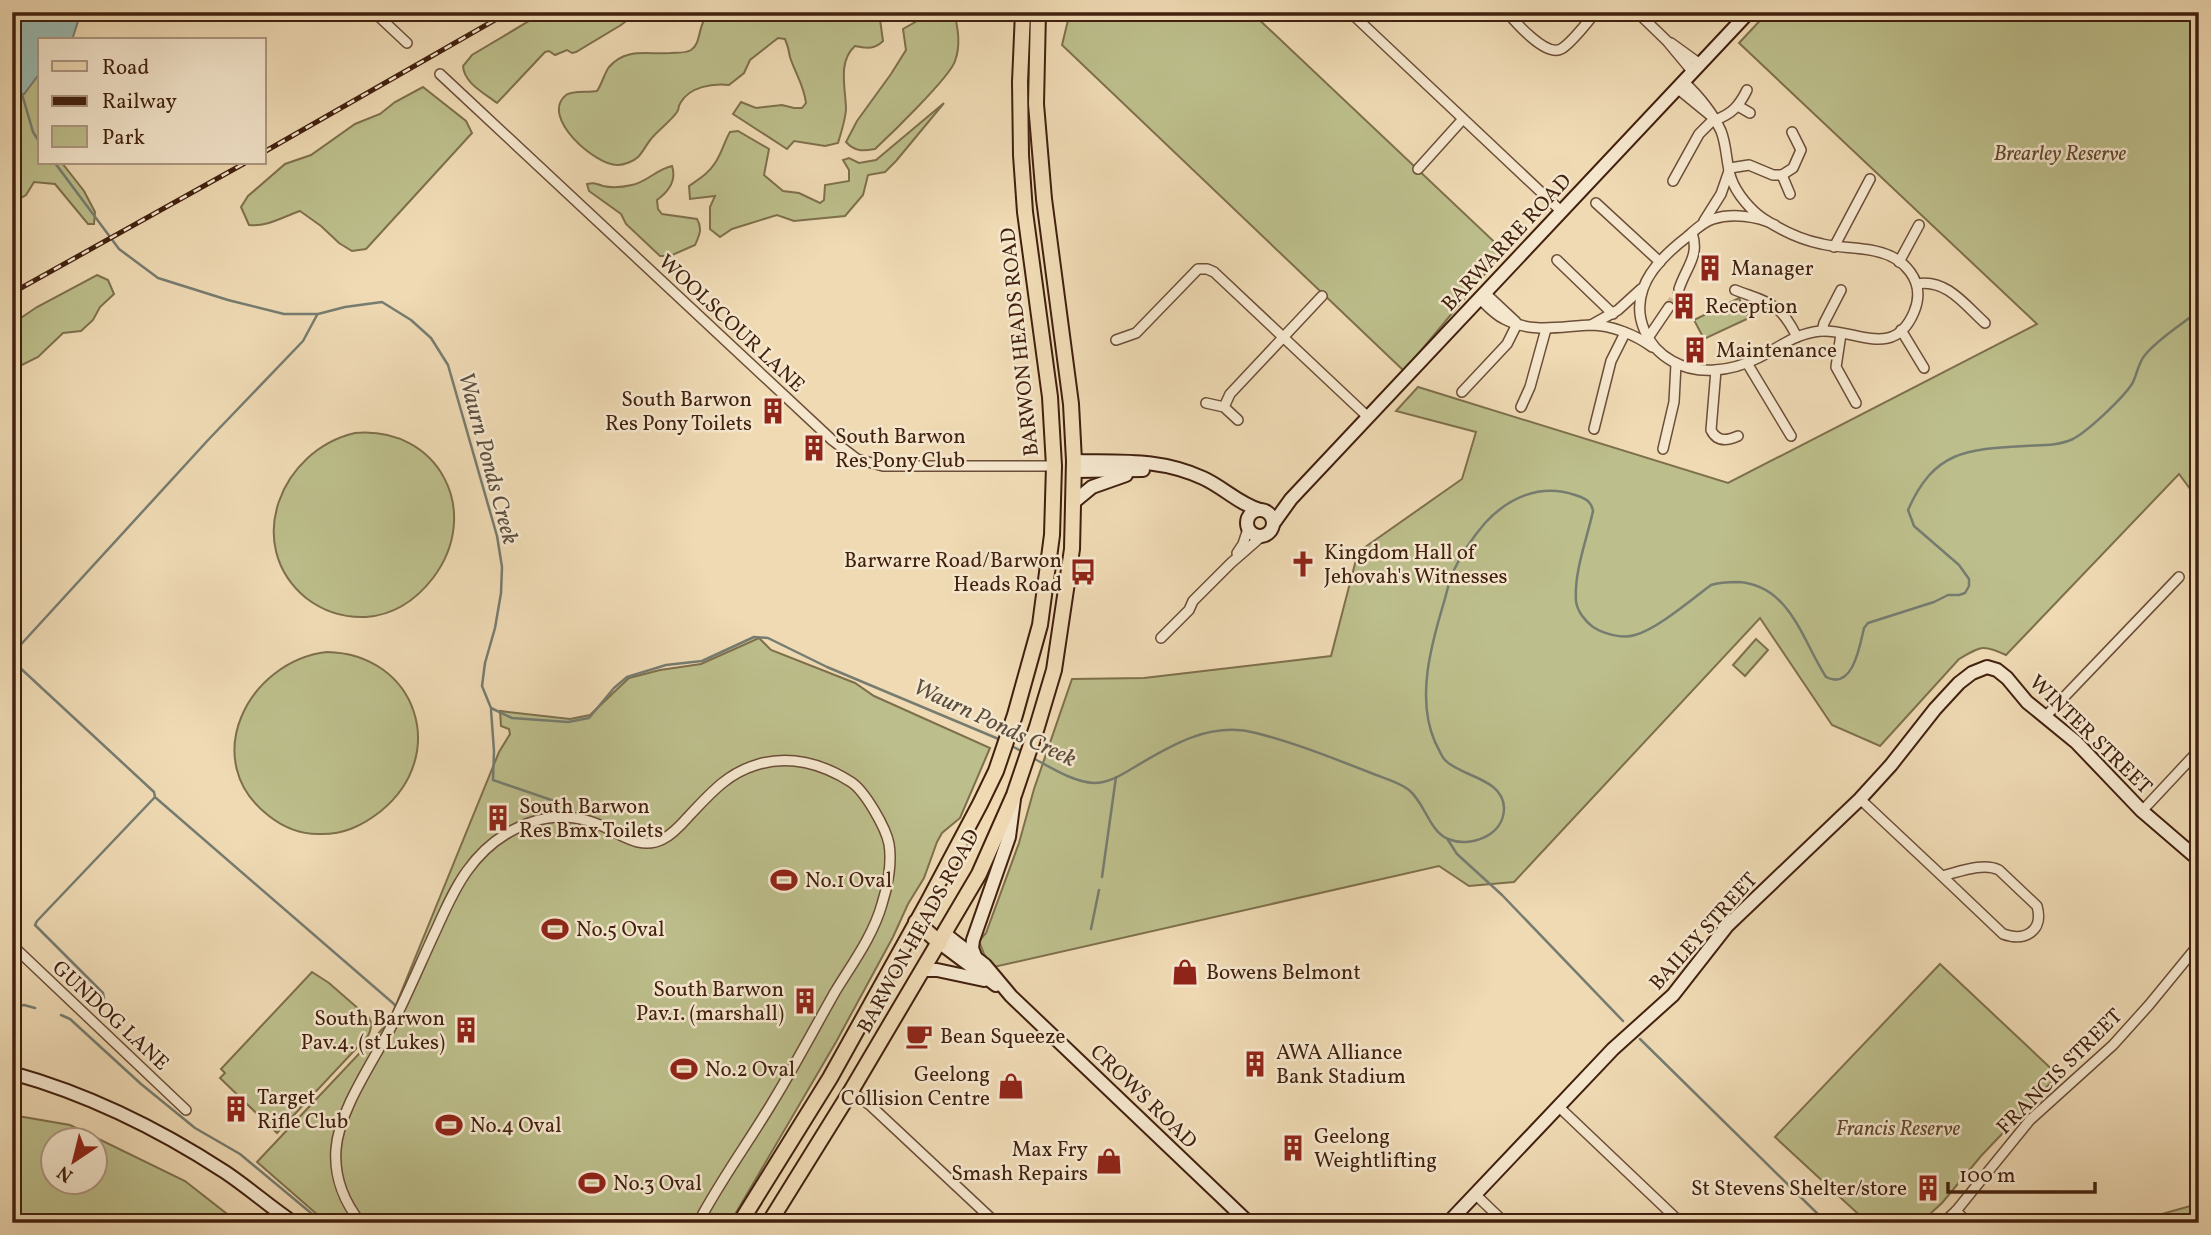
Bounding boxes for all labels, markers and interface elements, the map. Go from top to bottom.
legend [38,38,266,164]
text: Road [102,54,149,83]
text: Railway [102,88,178,117]
text: Park [102,124,145,153]
park label: Brearley Reserve [1994,140,2127,169]
street label: BARWARRE ROAD [1436,168,1579,318]
street label: BARWON HEADS ROAD [994,226,1047,458]
street label: WOOLSCOUR LANE [651,248,811,400]
building icon: Manager [1695,253,1725,283]
place label: Manager [1731,255,1814,284]
building icon: Reception [1669,291,1699,321]
place label: Reception [1705,293,1798,322]
building icon: Maintenance [1680,335,1710,365]
place label: Maintenance [1716,337,1837,366]
water label: Waurn Ponds Creek [449,369,526,548]
place label: South Barwon Res Pony Toilets [605,386,752,439]
building icon: South Barwon Res Pony Toilets [758,396,788,426]
place label: South Barwon Res Pony Club [835,423,966,476]
building icon: South Barwon Res Pony Club [799,433,829,463]
place label: Kingdom Hall of Jehovah's Witnesses [1324,539,1508,592]
place label: Barwarre Road/Barwon Heads Road [844,547,1062,600]
church icon: Kingdom Hall of Jehovah's Witnesses [1288,549,1318,579]
bus stop icon: Barwarre Road/Barwon Heads Road [1068,557,1098,587]
street label: WINTER STREET [2022,669,2158,801]
water label: Waurn Ponds Creek [907,672,1081,776]
place label: South Barwon Res Bmx Toilets [519,793,663,846]
building icon: South Barwon Res Bmx Toilets [483,803,513,833]
street label: BARWON HEADS ROAD [851,824,988,1039]
sports icon: No.1 Oval [769,865,799,895]
place label: No.1 Oval [805,867,892,896]
street label: BAILEY STREET [1643,867,1765,997]
sports icon: No.5 Oval [540,914,570,944]
place label: No.5 Oval [576,916,665,945]
street label: GUNDOG LANE [45,954,175,1078]
shop icon: Bowens Belmont [1170,957,1200,987]
place label: Bowens Belmont [1206,959,1361,988]
place label: South Barwon Pav.1. (marshall) [636,976,784,1029]
building icon: South Barwon Pav.1. (marshall) [790,986,820,1016]
street label: FRANCIS STREET [1991,1003,2130,1142]
place label: South Barwon Pav.4. (st Lukes) [301,1005,445,1058]
building icon: South Barwon Pav.4. (st Lukes) [451,1015,481,1045]
cafe icon: Bean Squeeze [904,1021,934,1051]
place label: Bean Squeeze [940,1023,1066,1052]
street label: CROWS ROAD [1083,1038,1203,1156]
place label: AWA Alliance Bank Stadium [1276,1039,1406,1092]
building icon: AWA Alliance Bank Stadium [1240,1049,1270,1079]
sports icon: No.2 Oval [669,1054,699,1084]
place label: No.2 Oval [705,1056,795,1085]
place label: Geelong Collision Centre [841,1061,990,1114]
shop icon: Geelong Collision Centre [996,1071,1026,1101]
place label: Target Rifle Club [257,1084,348,1137]
building icon: Target Rifle Club [221,1094,251,1124]
sports icon: No.4 Oval [434,1110,464,1140]
place label: No.4 Oval [470,1112,561,1141]
park label: Francis Reserve [1836,1115,1960,1144]
place label: Geelong Weightlifting [1314,1123,1437,1176]
north arrow [38,1126,108,1196]
building icon: Geelong Weightlifting [1278,1133,1308,1163]
place label: Max Fry Smash Repairs [951,1136,1089,1189]
shop icon: Max Fry Smash Repairs [1094,1146,1124,1176]
scale bar [1948,1151,2096,1195]
text: N [52,1159,79,1188]
text: 100 m [1959,1162,2016,1191]
sports icon: No.3 Oval [577,1168,607,1198]
place label: No.3 Oval [613,1170,702,1199]
building icon: St Stevens Shelter/store [1913,1173,1943,1203]
place label: St Stevens Shelter/store [1691,1175,1907,1204]

